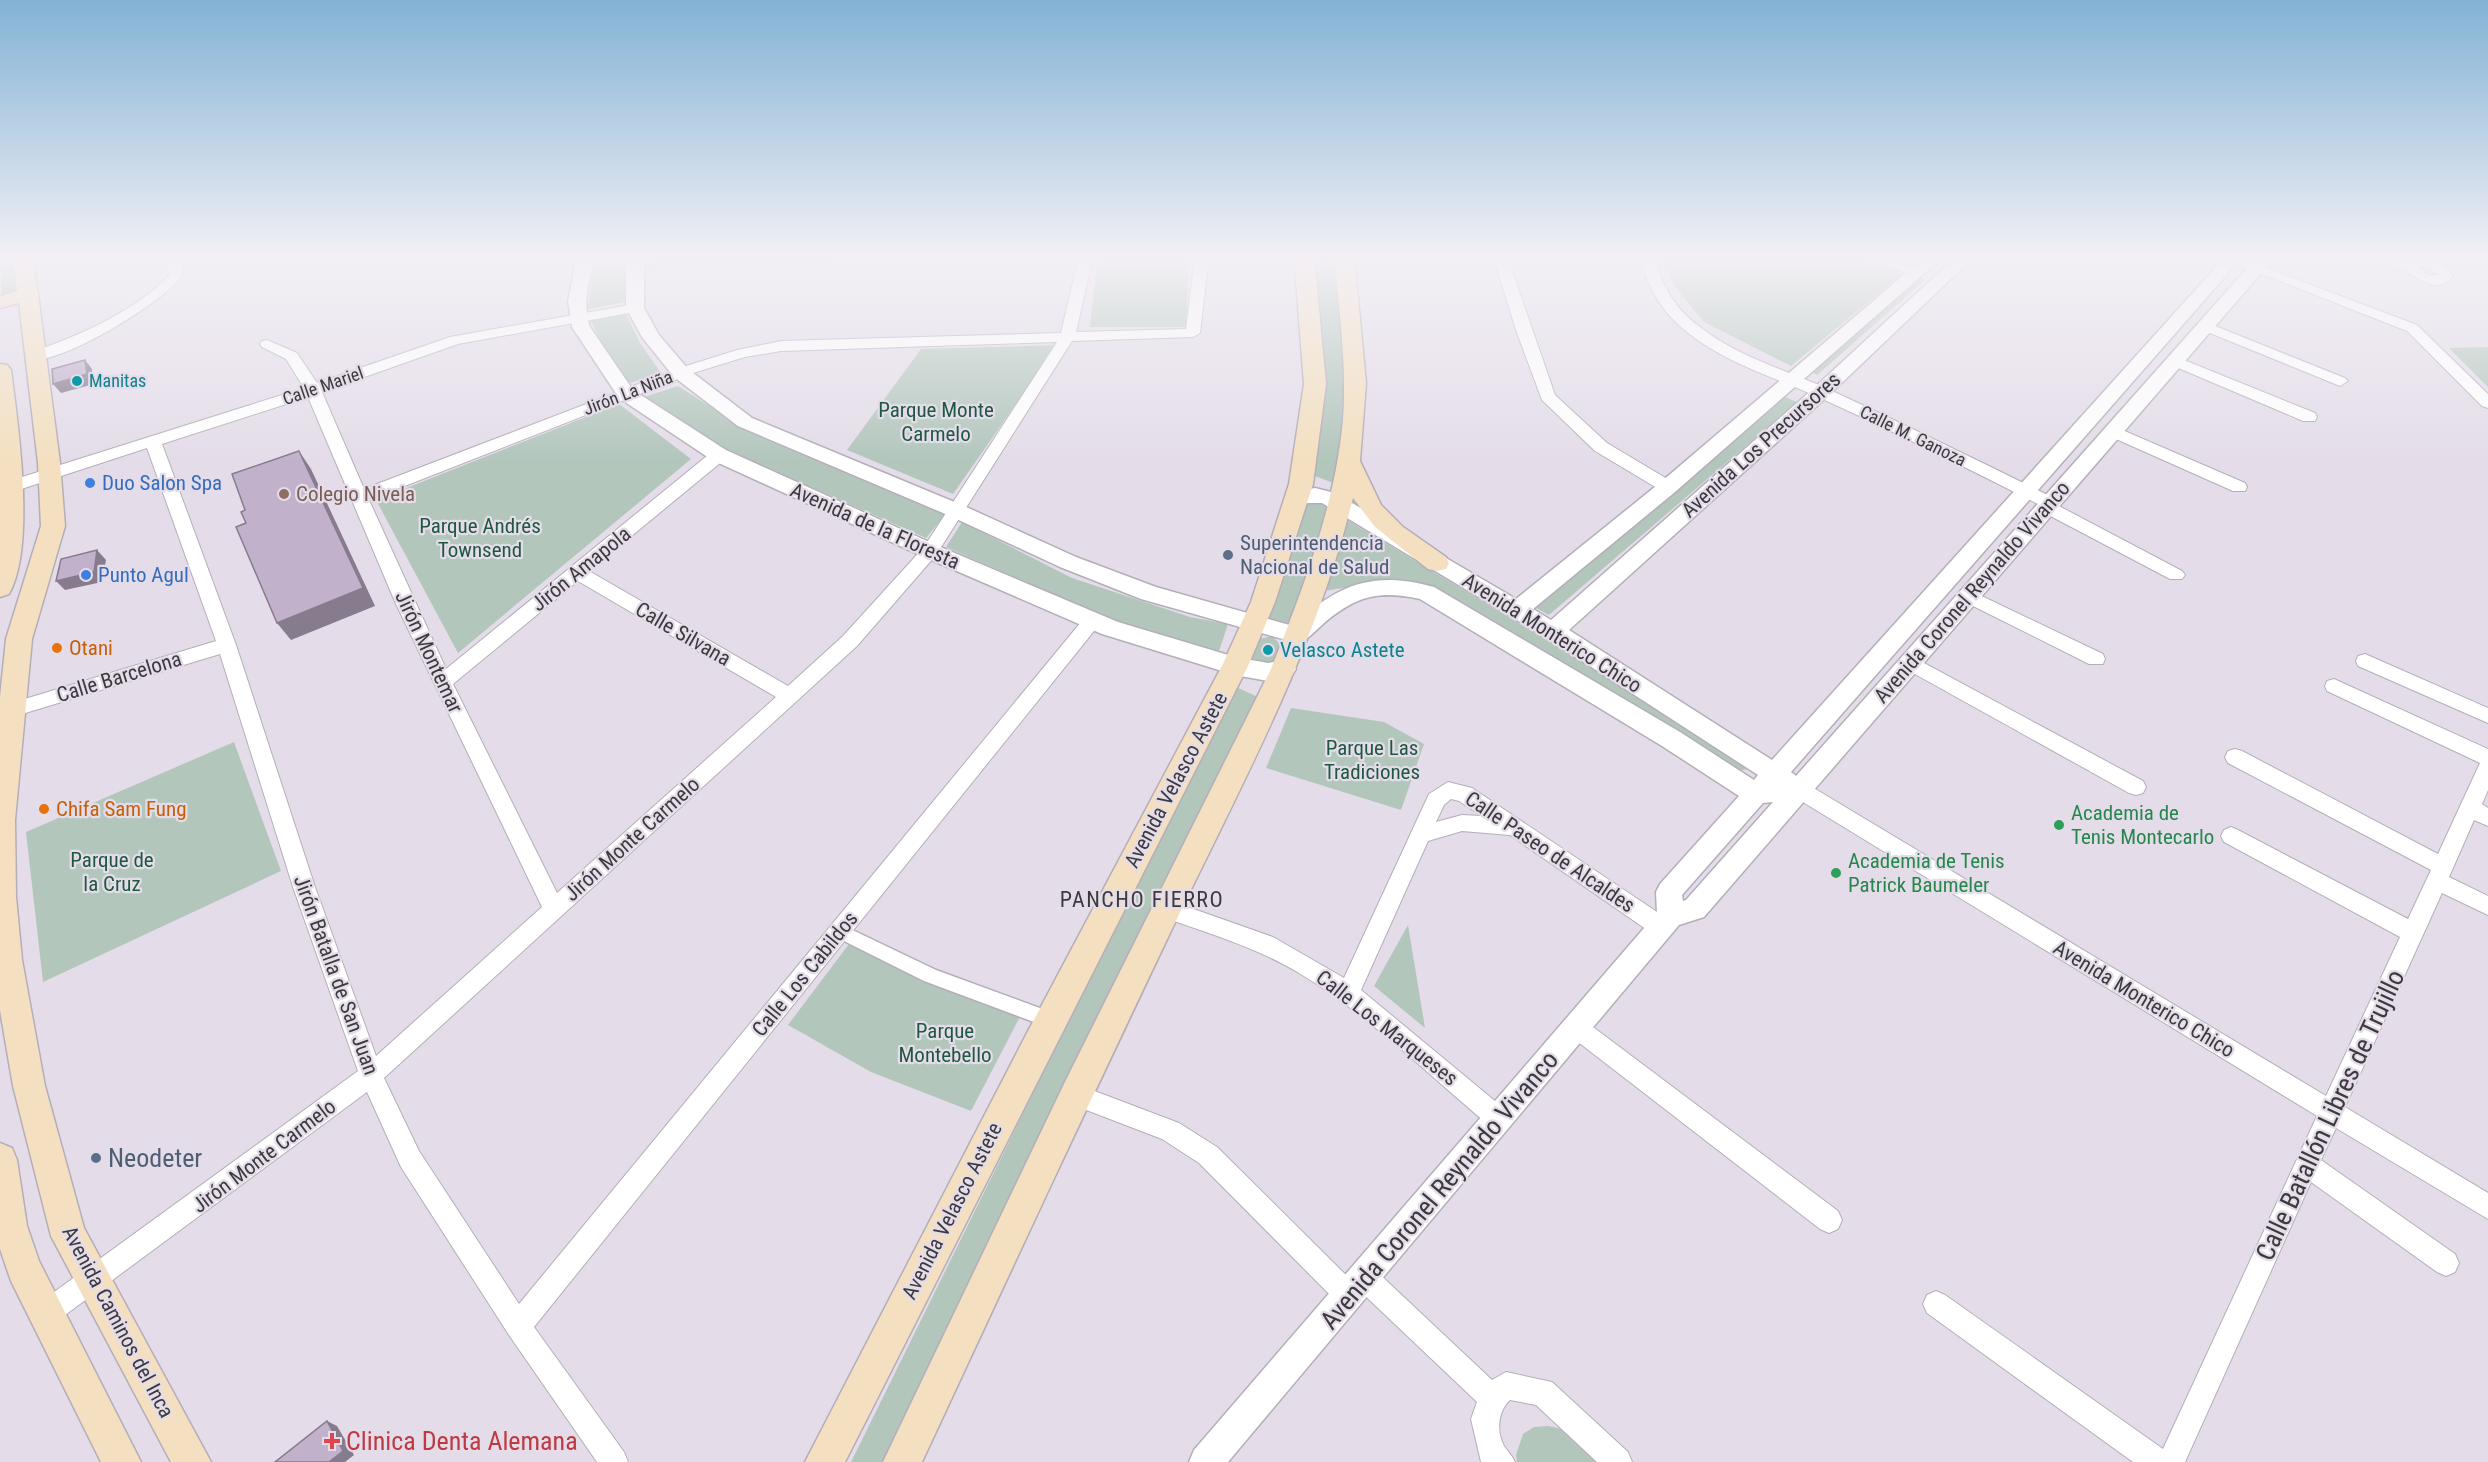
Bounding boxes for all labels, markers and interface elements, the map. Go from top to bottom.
street label: Calle Mariel [280,362,366,409]
street label: Jirón La Niña [580,366,675,419]
street label: Avenida Los Precursores [1677,367,1845,523]
place label: Manitas [89,370,146,391]
marker: Manitas [70,374,84,388]
park label: Parque Monte Carmelo [878,398,994,446]
street label: Calle M. Ganoza [1857,401,1970,470]
place label: Duo Salon Spa [102,471,222,495]
marker: Duo Salon Spa [83,476,97,490]
street label: Avenida Coronel Reynaldo Vivanco [1869,476,2075,708]
street label: Avenida de la Floresta [787,478,963,574]
place label: Colegio Nivela [296,482,415,506]
marker: Colegio Nivela [277,487,291,501]
park label: Parque Andrés Townsend [419,514,541,562]
street label: Jirón Amapola [527,522,635,616]
place label: Superintendencia Nacional de Salud [1240,531,1389,579]
marker: Superintendencia Nacional de Salud [1221,548,1235,562]
place label: Punto Agul [98,563,189,587]
marker: Punto Agul [79,568,93,582]
street label: Avenida Monterico Chico [1458,568,1646,698]
street label: Jirón Montemar [390,587,468,717]
street label: Calle Silvana [631,597,735,671]
place label: Otani [69,636,113,660]
place label: Velasco Astete [1280,638,1405,662]
marker: Otani [50,641,64,655]
marker: Velasco Astete [1261,643,1275,657]
street label: Calle Barcelona [54,647,184,707]
street label: Avenida Velasco Astete [1120,688,1232,872]
park label: Parque Las Tradiciones [1324,736,1420,784]
street label: Jirón Monte Carmelo [559,772,705,906]
street label: Calle Paseo de Alcaldes [1461,786,1639,918]
place label: Chifa Sam Fung [56,797,187,821]
place label: Academia de Tenis Montecarlo [2071,801,2214,849]
marker: Chifa Sam Fung [37,802,51,816]
marker: Academia de Tenis Montecarlo [2052,818,2066,832]
park label: Parque de la Cruz [70,848,154,896]
place label: Academia de Tenis Patrick Baumeler [1848,849,2005,897]
marker: Academia de Tenis Patrick Baumeler [1829,866,1843,880]
street label: Jirón Batalla de San Juan [289,872,383,1078]
district label: PANCHO FIERRO [1060,887,1224,912]
street label: Calle Los Cabildos [747,907,863,1041]
street label: Avenida Monterico Chico [2049,936,2239,1062]
street label: Calle Los Marqueses [1312,965,1462,1091]
street label: Calle Batallón Libres de Trujillo [2249,965,2411,1265]
park label: Parque Montebello [898,1019,992,1067]
street label: Avenida Coronel Reynaldo Vivanco [1314,1045,1564,1335]
street label: Jirón Monte Carmelo [187,1094,341,1218]
street label: Avenida Velasco Astete [897,1119,1007,1303]
place label: Neodeter [108,1143,202,1173]
marker: Neodeter [89,1151,103,1165]
street label: Avenida Caminos del Inca [57,1222,179,1422]
place label: Clinica Denta Alemana [346,1426,578,1456]
marker: Clinica Denta Alemana [323,1432,341,1450]

